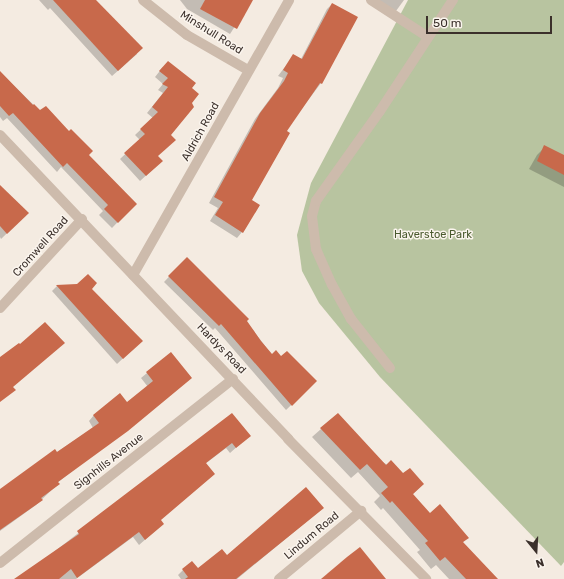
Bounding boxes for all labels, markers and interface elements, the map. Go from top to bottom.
scale bar [428,8,554,34]
street label: Minshull Road [177,9,245,57]
text: 50 m [433,16,461,30]
street label: Aldrich Road [179,100,223,164]
street label: Cromwell Road [11,214,71,280]
park label: Haverstoe Park [394,228,472,242]
street label: Hardys Road [194,321,248,377]
street label: Signhills Avenue [72,431,146,493]
street label: Lindum Road [282,509,342,563]
north arrow [516,531,556,571]
text: N [534,555,546,570]

